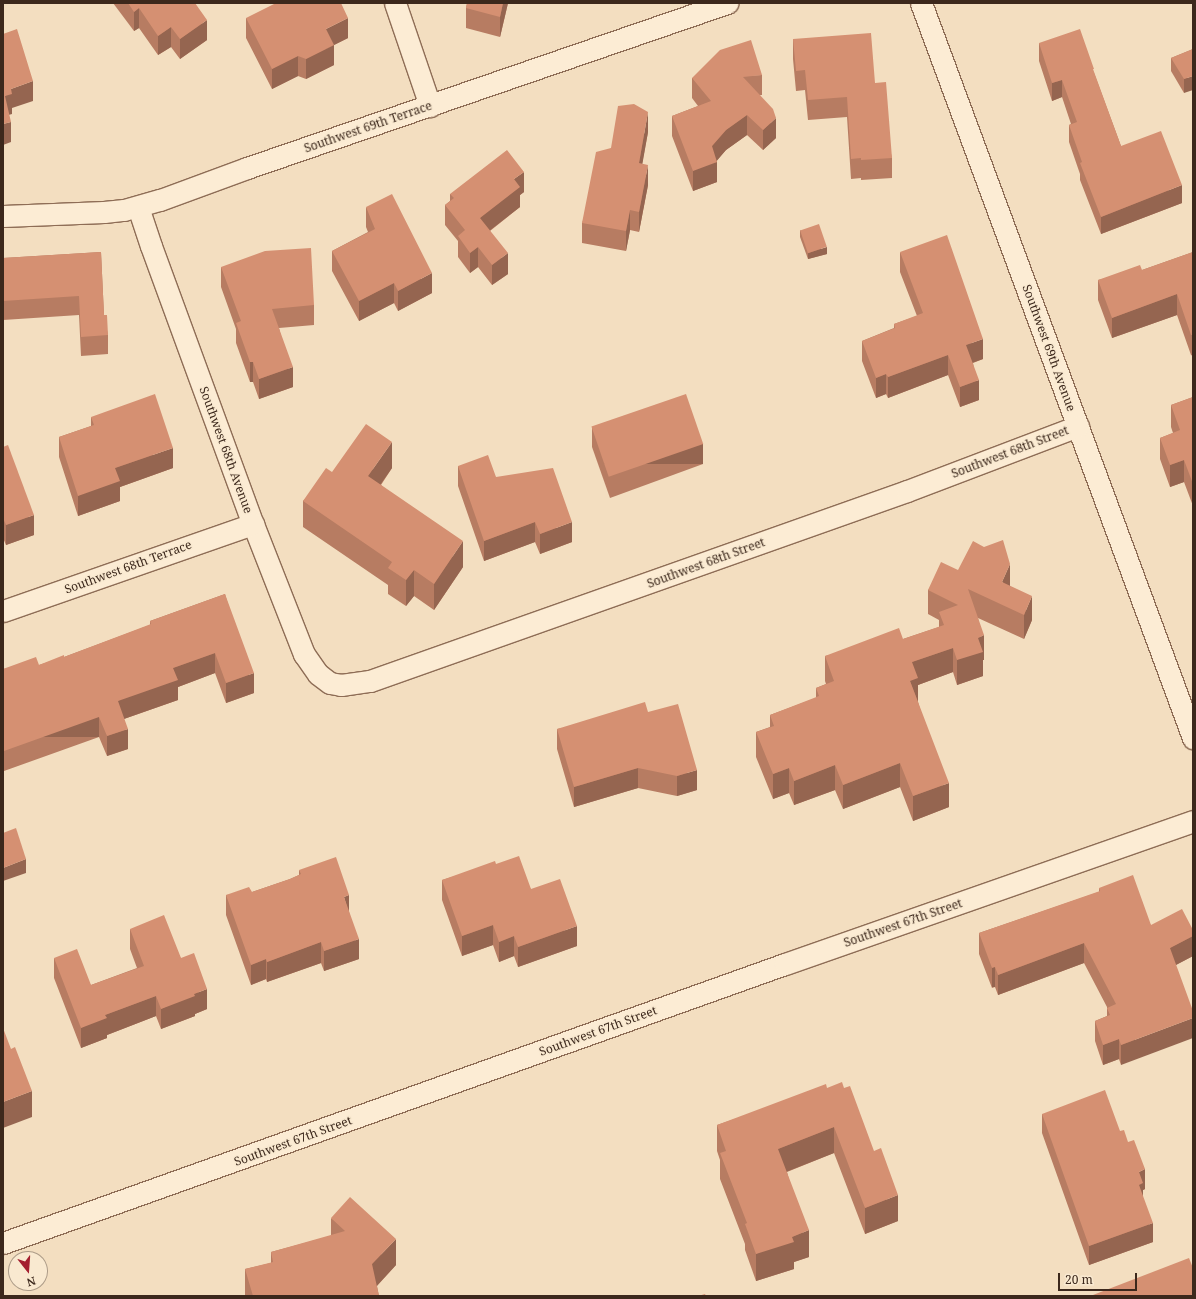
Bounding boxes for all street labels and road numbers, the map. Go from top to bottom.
street label: Southwest 69th Terrace [302,98,434,156]
street label: Southwest 69th Avenue [1019,283,1079,413]
street label: Southwest 68th Avenue [196,385,256,515]
street label: Southwest 68th Street [949,423,1071,481]
street label: Southwest 68th Street [645,535,767,591]
street label: Southwest 68th Terrace [63,537,193,597]
street label: Southwest 67th Street [842,896,964,950]
street label: Southwest 67th Street [537,1003,659,1059]
street label: Southwest 67th Street [232,1113,354,1169]

